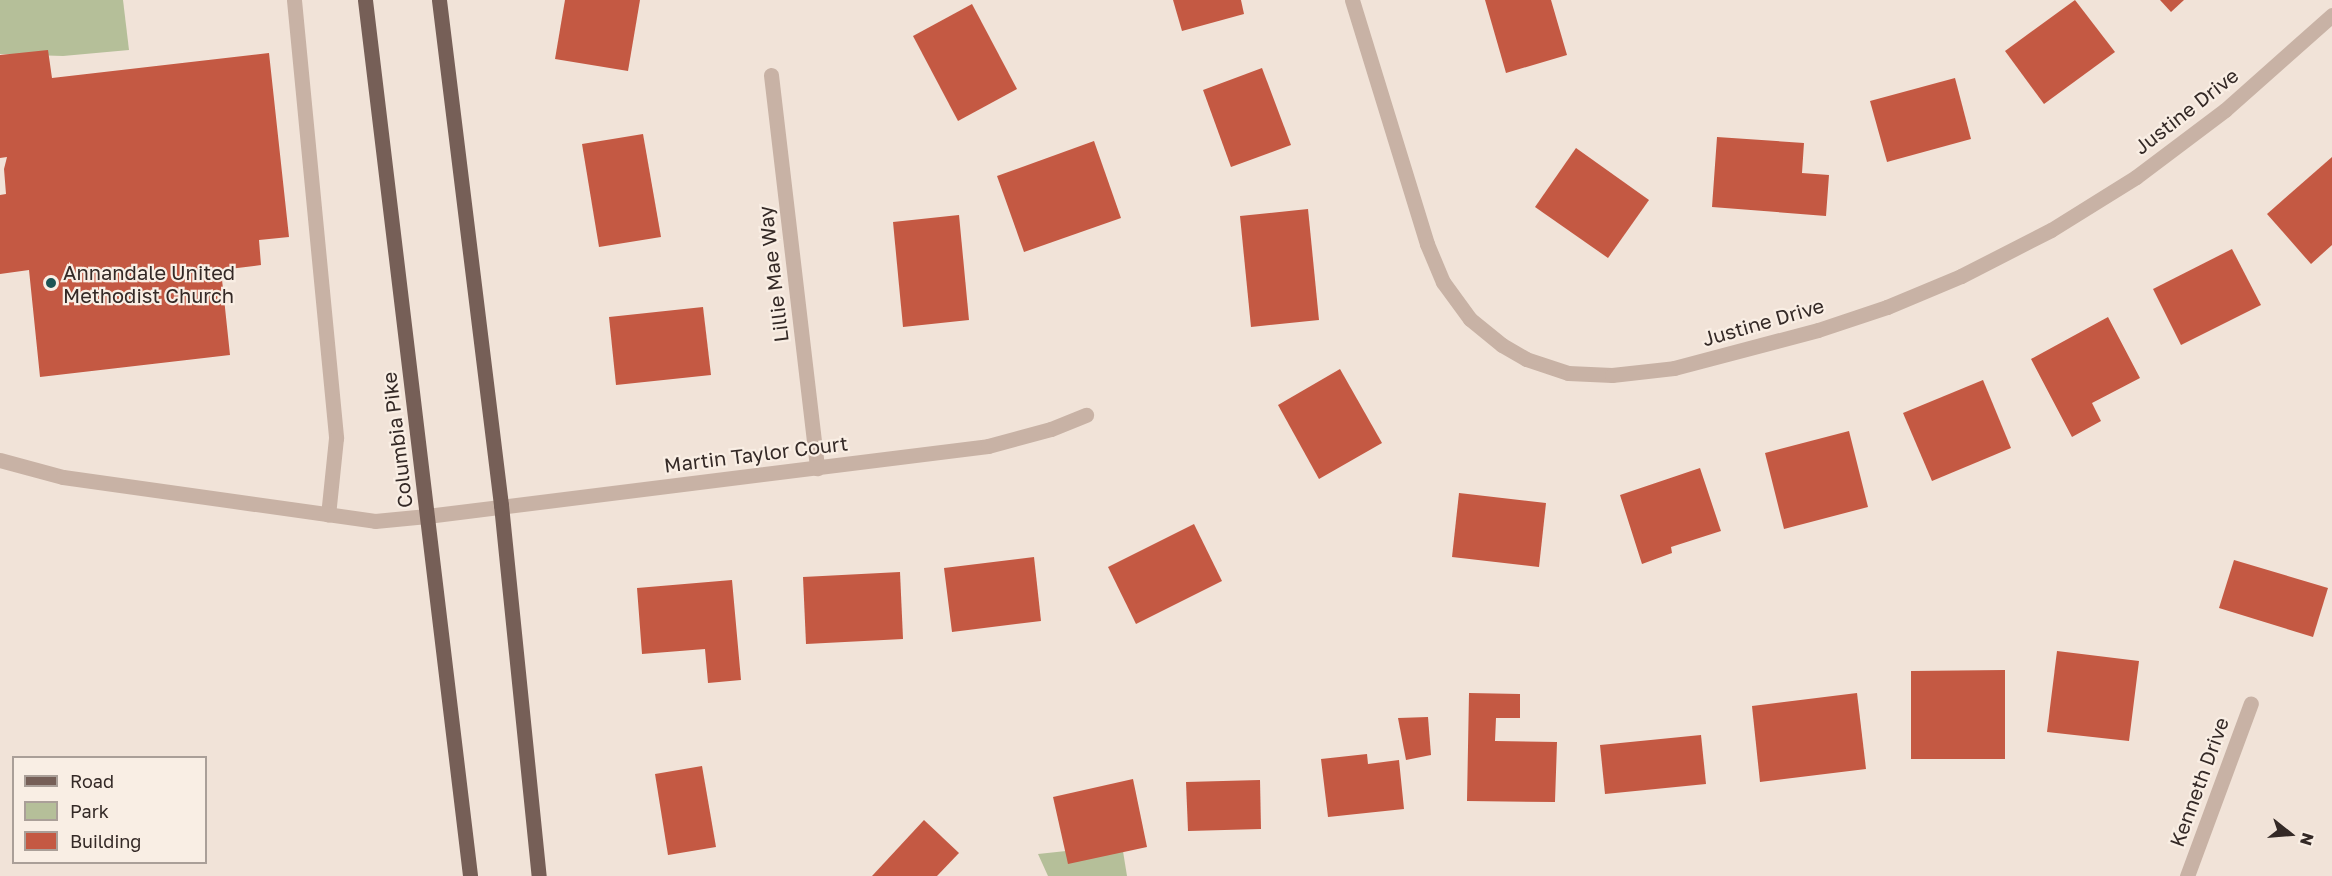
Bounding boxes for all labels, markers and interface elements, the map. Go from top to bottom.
street label: Justine Drive [2129,63,2243,159]
street label: Lillie Mae Way [753,204,793,344]
place label: Annandale United Methodist Church [63,260,235,307]
marker: Annandale United Methodist Church [44,276,58,290]
street label: Justine Drive [1699,293,1827,351]
street label: Columbia Pike [377,371,417,509]
street label: Martin Taylor Court [663,431,849,477]
street label: Kenneth Drive [2164,714,2234,850]
legend [12,756,207,864]
text: Road [70,770,114,792]
text: Park [70,800,109,822]
north arrow [2260,804,2320,864]
text: Building [70,830,141,852]
text: N [2296,831,2319,848]

